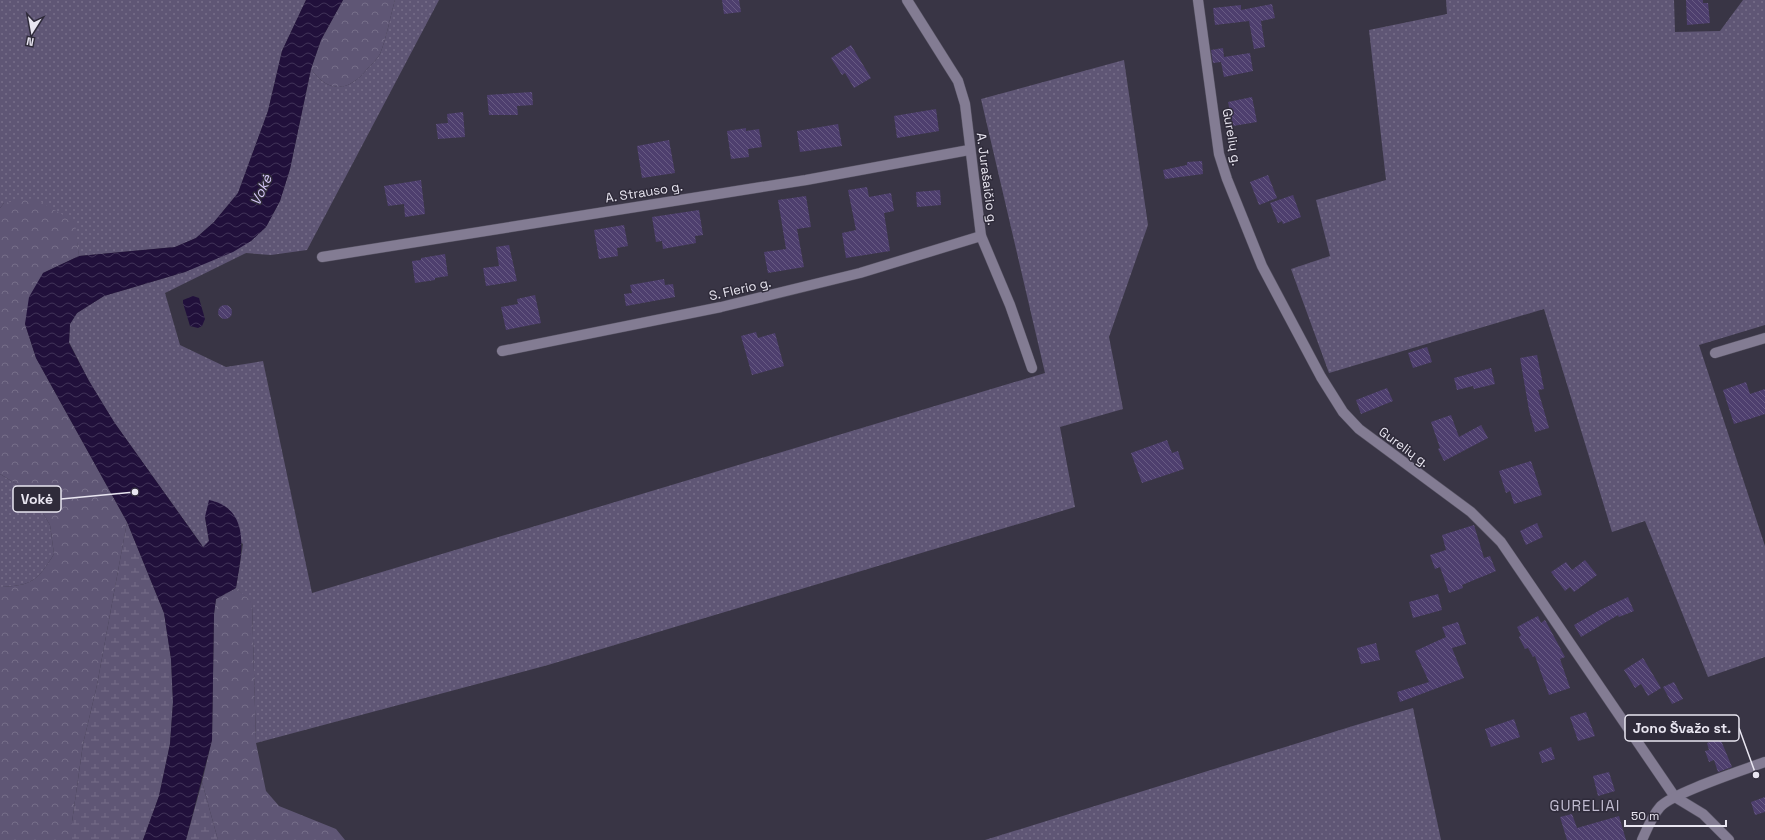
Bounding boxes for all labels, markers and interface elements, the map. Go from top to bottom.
north arrow [12,12,52,52]
text: N [25,34,35,49]
street label: Gurelių g. [1219,107,1245,167]
street label: A. Jurašaičio g. [973,132,1001,226]
water label: Vokė [246,171,276,208]
street label: A. Strauso g. [604,177,684,207]
street label: S. Flerio g. [707,274,773,304]
street label: Gurelių g. [1375,423,1433,471]
callout: Vokė [13,486,61,512]
text: Vokė [21,490,53,508]
callout: Jono Švažo st. [1625,715,1739,741]
text: Jono Švažo st. [1633,719,1731,737]
district label: GURELIAI [1550,796,1620,815]
scale bar [1625,802,1726,828]
text: 50 m [1631,808,1659,824]

